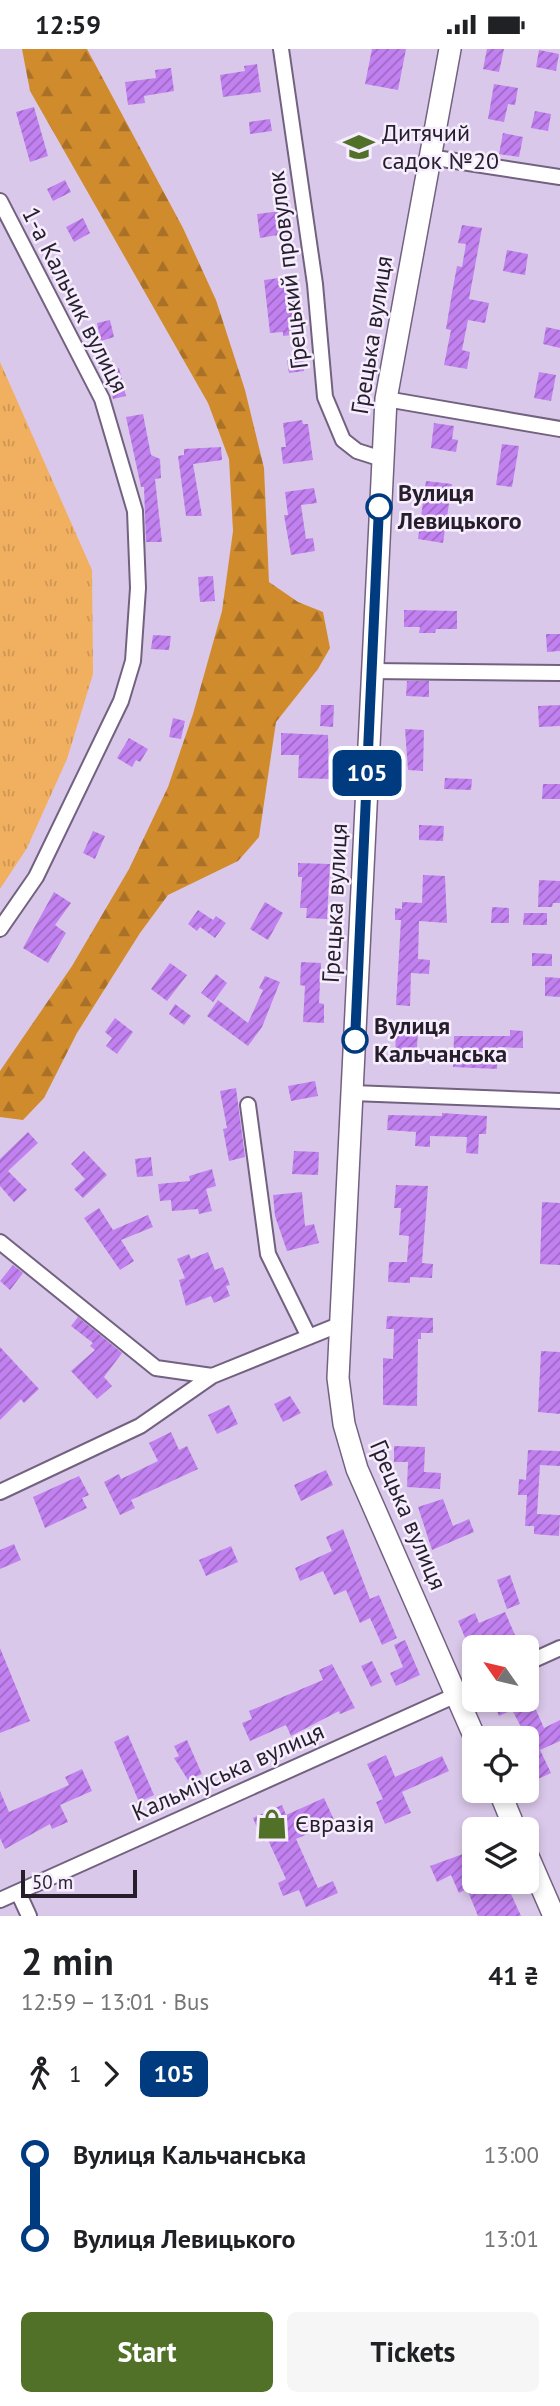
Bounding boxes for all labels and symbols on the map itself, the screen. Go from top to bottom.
place label: Дитячий садок №20 [382,117,499,176]
school or university icon: Дитячий садок №20 [342,130,376,164]
street label: Грецький провулок [260,169,315,371]
street label: 1-а Кальчик вулиця [15,202,136,398]
street label: Грецька вулиця [344,254,399,416]
place label: Вулиця Левицького [397,477,522,536]
marker: Вулиця Левицького [366,494,392,520]
line badge: 105 [327,750,407,796]
street label: Грецька вулиця [315,822,354,984]
place label: Вулиця Кальчанська [374,1010,507,1069]
marker: Вулиця Кальчанська [342,1027,368,1053]
street label: Грецька вулиця [363,1435,454,1594]
north arrow [462,1635,539,1711]
street label: Кальміуська вулиця [127,1715,329,1828]
shop icon: Євразія [255,1807,289,1841]
place label: Євразія [295,1808,374,1839]
scale bar [21,1867,136,1899]

